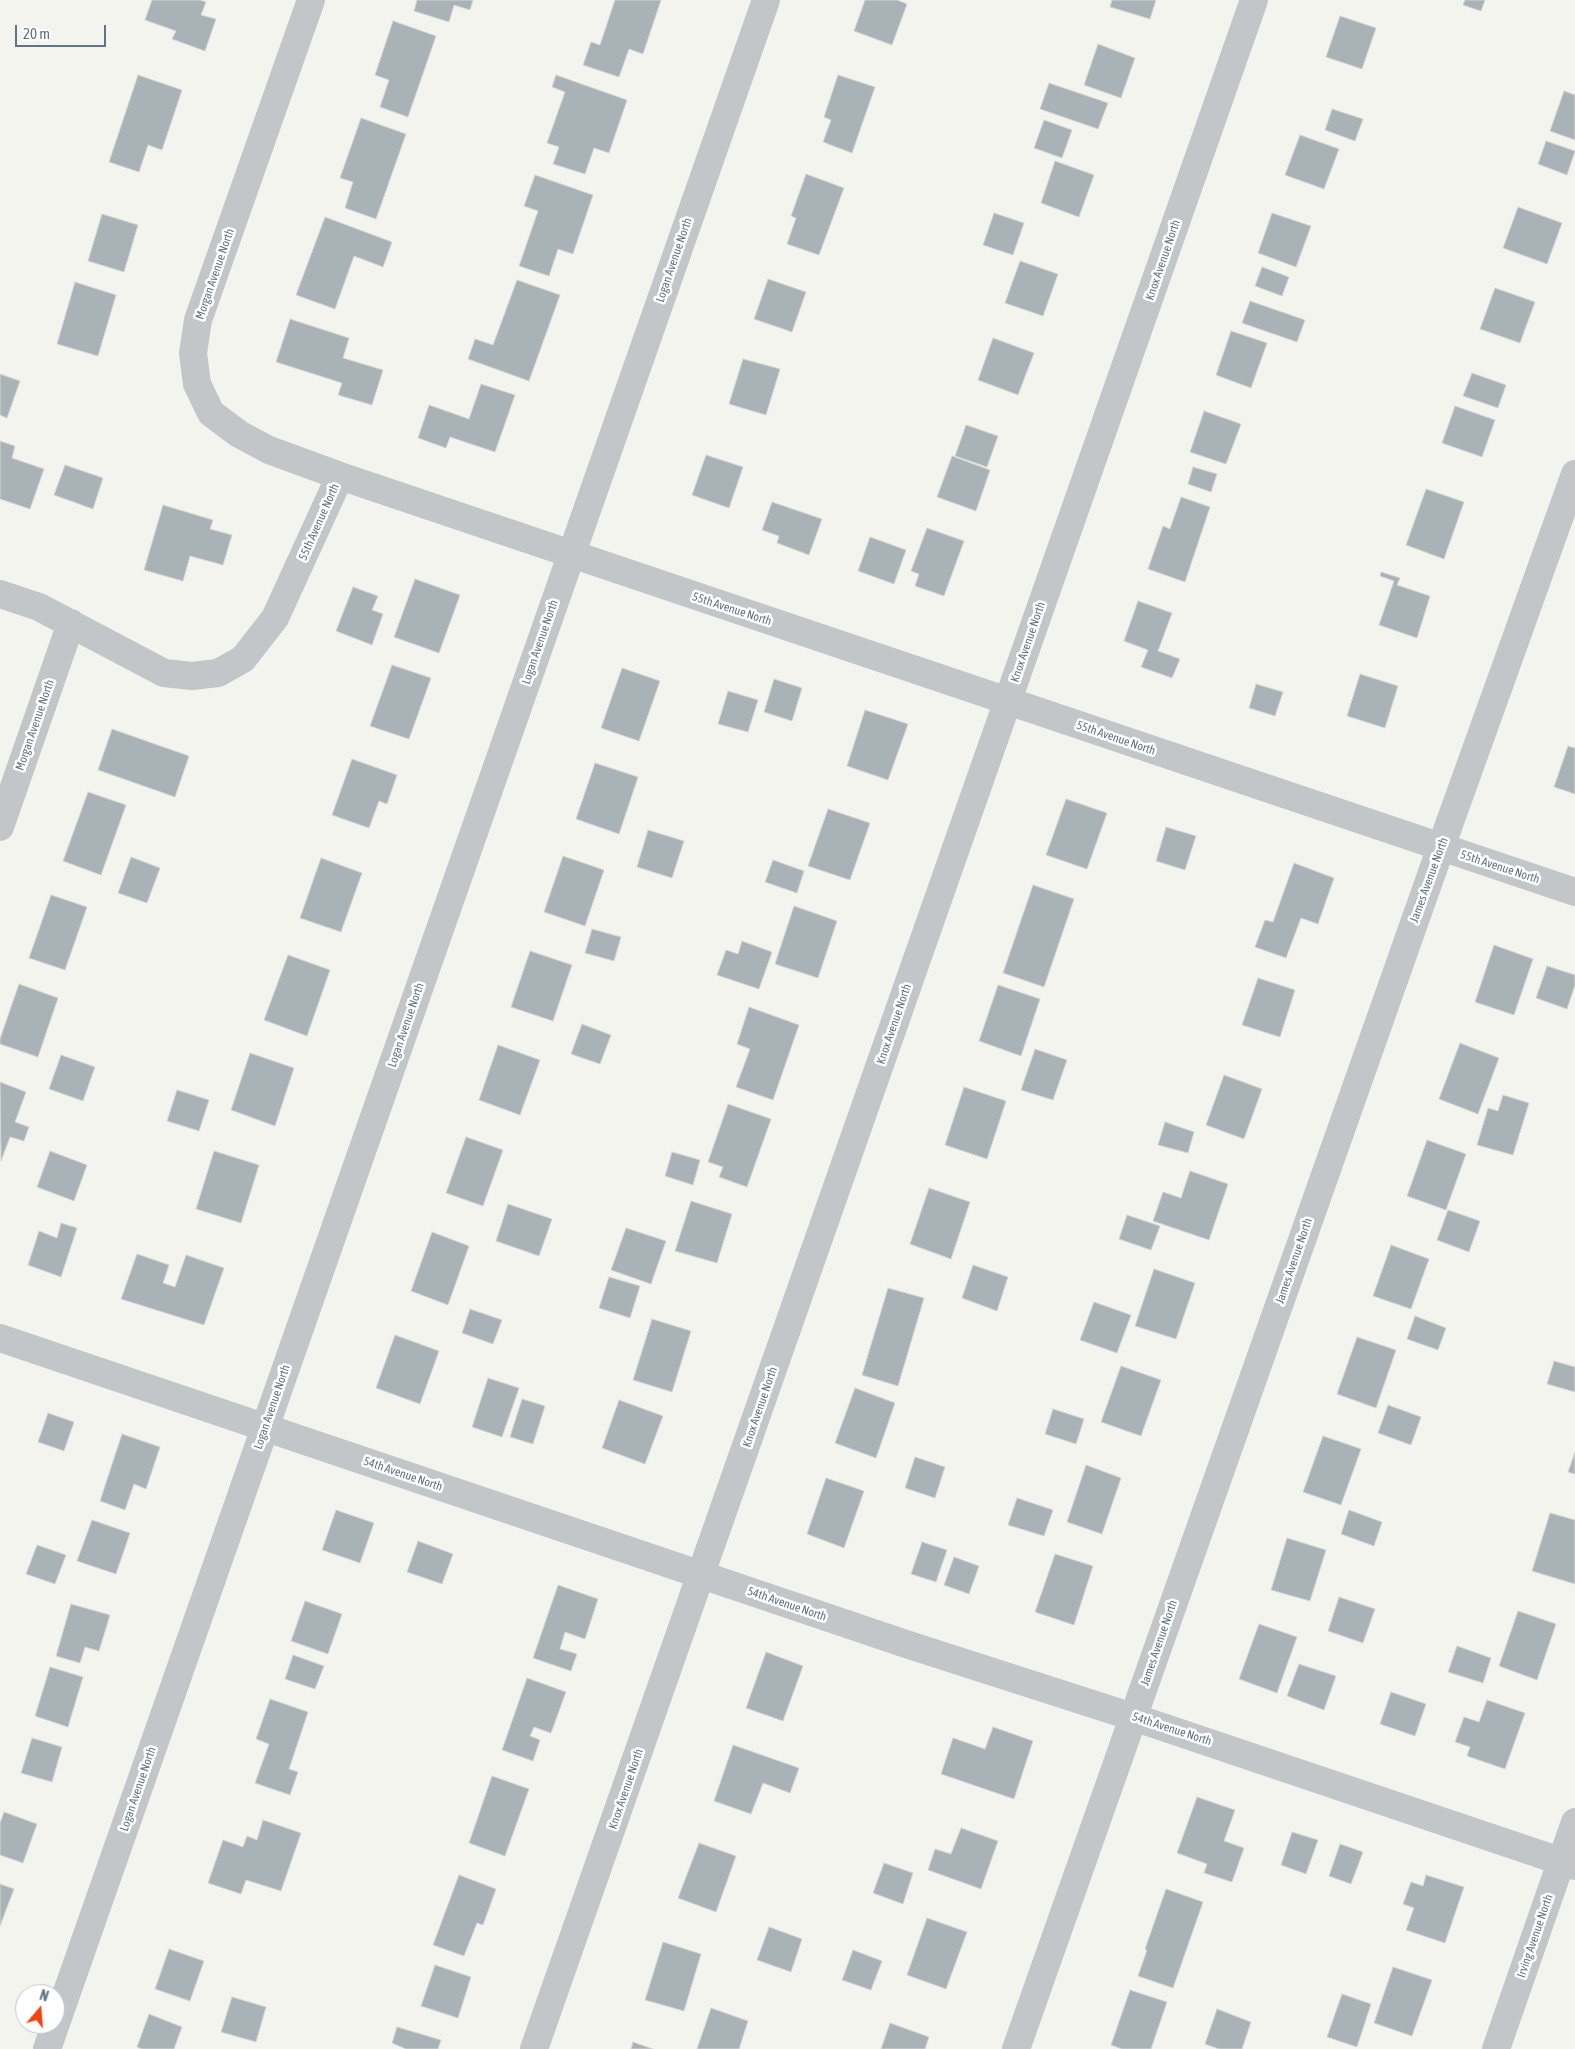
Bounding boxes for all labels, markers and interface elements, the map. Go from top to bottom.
scale bar [18,15,109,47]
text: 20 m [23,25,50,42]
street label: Logan Avenue North [653,216,695,304]
street label: Knox Avenue North [1143,218,1183,302]
street label: Morgan Avenue North [193,227,237,321]
street label: 55th Avenue North [296,481,342,563]
street label: 55th Avenue North [691,589,773,629]
street label: Logan Avenue North [519,598,561,686]
street label: Knox Avenue North [1008,600,1048,684]
street label: Morgan Avenue North [13,678,57,772]
street label: 55th Avenue North [1075,718,1157,758]
street label: James Avenue North [1407,835,1451,925]
street label: 55th Avenue North [1459,847,1541,887]
street label: Logan Avenue North [385,981,427,1069]
street label: Knox Avenue North [874,982,914,1066]
street label: James Avenue North [1273,1216,1315,1306]
street label: Logan Avenue North [251,1363,293,1451]
street label: Knox Avenue North [740,1365,780,1449]
street label: 54th Avenue North [362,1454,444,1494]
street label: 54th Avenue North [746,1584,828,1624]
street label: James Avenue North [1138,1598,1180,1688]
street label: 54th Avenue North [1131,1709,1213,1749]
street label: Logan Avenue North [117,1745,159,1833]
street label: Knox Avenue North [606,1747,646,1831]
street label: Irving Avenue North [1514,1892,1556,1980]
north arrow [15,1984,65,2034]
text: N [38,1987,51,2005]

